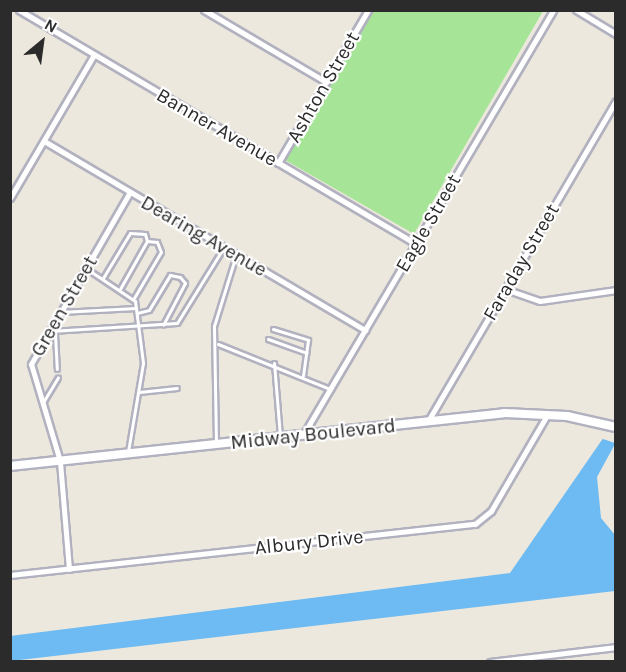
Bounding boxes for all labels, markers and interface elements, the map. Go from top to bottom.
north arrow [12,12,72,72]
text: N [41,15,61,37]
street label: Ashton Street [282,27,364,147]
street label: Banner Avenue [152,83,282,171]
street label: Eagle Street [390,170,466,276]
street label: Dearing Avenue [137,190,271,282]
street label: Faraday Street [478,199,564,325]
street label: Green Street [26,251,102,361]
street label: Midway Boulevard [229,413,397,455]
street label: Albury Drive [254,524,364,560]

